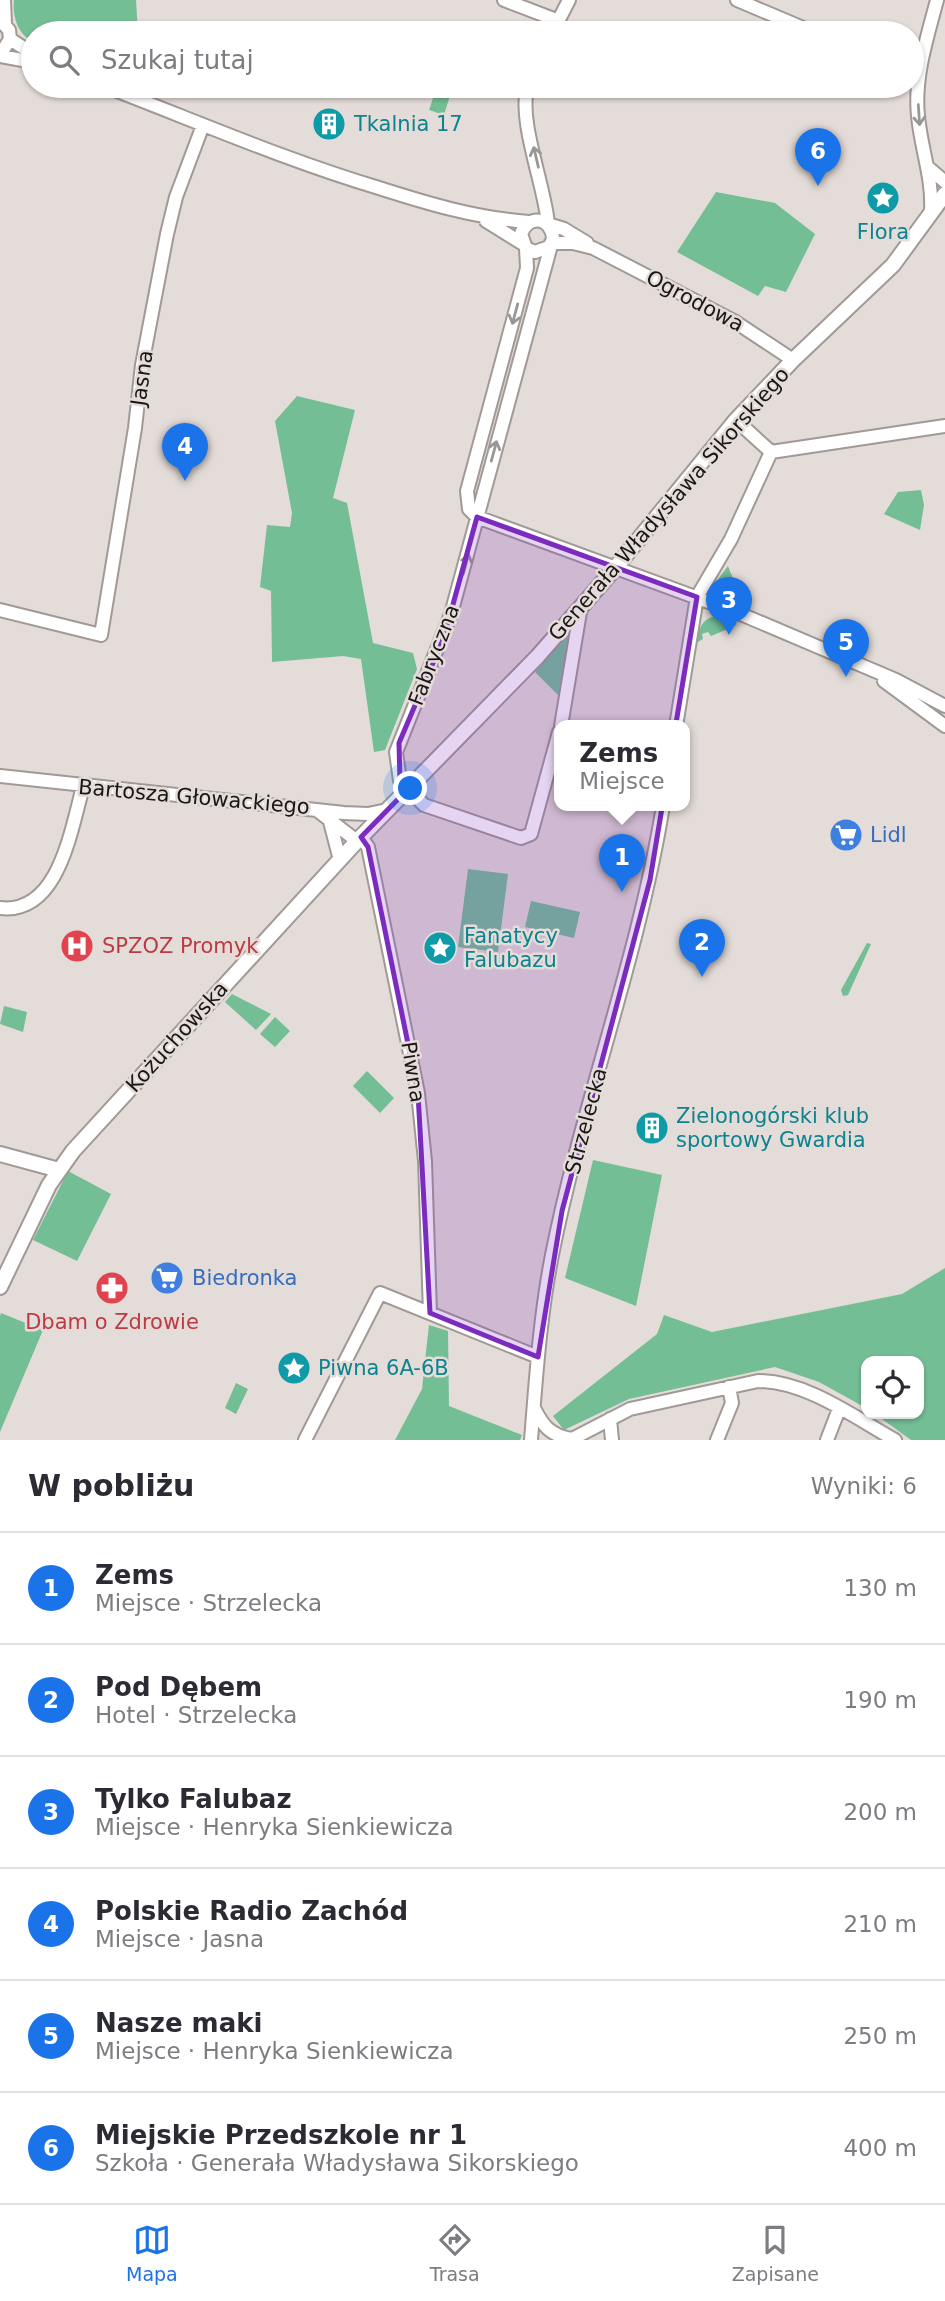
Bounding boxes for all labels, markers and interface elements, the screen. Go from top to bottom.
search box [21,21,924,98]
icon: search [45,41,83,79]
text: Szukaj tutaj [101,45,254,75]
one-way arrow [913,103,926,126]
building icon: Tkalnia 17 [310,105,348,143]
place label: Tkalnia 17 [353,112,463,136]
pin: 6 [795,128,841,186]
one-way arrow [529,146,542,169]
place icon: Flora [864,179,902,217]
place label: Flora [857,220,909,244]
street label: Ogrodowa [642,265,748,337]
one-way arrow [507,303,520,325]
street label: Jasna [126,349,158,409]
street label: Generała Władysława Sikorskiego [544,362,794,646]
pin: 4 [162,423,208,481]
one-way arrow [489,440,502,462]
one-way arrow [460,553,473,576]
pin: 3 [706,577,752,635]
street label: Fabryczna [404,601,464,709]
pin: 5 [823,619,869,677]
popup [554,720,690,811]
text: Zems [579,738,658,768]
text: Miejsce [579,768,665,794]
your location [393,771,427,805]
street label: Bartosza Głowackiego [77,775,311,819]
supermarket icon: Lidl [827,816,865,854]
place label: Lidl [870,823,907,847]
pin: 1 [599,834,645,892]
pin: 2 [679,919,725,977]
place label: Fanatycy Falubazu [464,924,558,972]
hospital icon: SPZOZ Promyk [58,927,96,965]
place icon: Fanatycy Falubazu [421,929,459,967]
place label: SPZOZ Promyk [102,934,259,958]
street label: Kożuchowska [121,977,233,1097]
street label: Piwna [396,1040,430,1104]
street label: Strzelecka [560,1065,612,1177]
place label: Zielonogórski klub sportowy Gwardia [676,1104,869,1152]
building icon: Zielonogórski klub sportowy Gwardia [633,1109,671,1147]
supermarket icon: Biedronka [148,1259,186,1297]
place label: Biedronka [192,1266,297,1290]
pharmacy icon: Dbam o Zdrowie [93,1269,131,1307]
place label: Dbam o Zdrowie [25,1310,199,1334]
place icon: Piwna 6A-6B [275,1349,313,1387]
place label: Piwna 6A-6B [318,1356,449,1380]
map controls [861,1356,924,1419]
button: locate [861,1356,924,1419]
text: W pobliżu [28,1468,194,1503]
text: Wyniki: 6 [811,1473,917,1499]
text: Zems [95,1560,174,1590]
text: 1 [43,1575,59,1601]
text: 130 m [843,1575,917,1601]
text: Miejsce · Strzelecka [95,1590,322,1616]
text: Pod Dębem [95,1672,262,1702]
text: 2 [43,1687,59,1713]
text: 190 m [843,1687,917,1713]
text: Hotel · Strzelecka [95,1702,297,1728]
text: Tylko Falubaz [95,1784,292,1814]
text: 3 [43,1799,59,1825]
text: 200 m [843,1799,917,1825]
text: Miejsce · Henryka Sienkiewicza [95,1814,454,1840]
text: Polskie Radio Zachód [95,1896,408,1926]
text: 4 [43,1911,59,1937]
text: 210 m [843,1911,917,1937]
text: Miejsce · Jasna [95,1926,264,1952]
text: Nasze maki [95,2008,262,2038]
text: 5 [43,2023,59,2049]
text: 250 m [843,2023,917,2049]
text: Miejsce · Henryka Sienkiewicza [95,2038,454,2064]
text: Miejskie Przedszkole nr 1 [95,2120,467,2150]
text: 6 [43,2135,59,2161]
text: 400 m [843,2135,917,2161]
text: Szkoła · Generała Władysława Sikorskiego [95,2150,579,2176]
tab: Mapa [126,2221,178,2285]
tab: Trasa [430,2221,480,2285]
tab: Zapisane [732,2221,819,2285]

